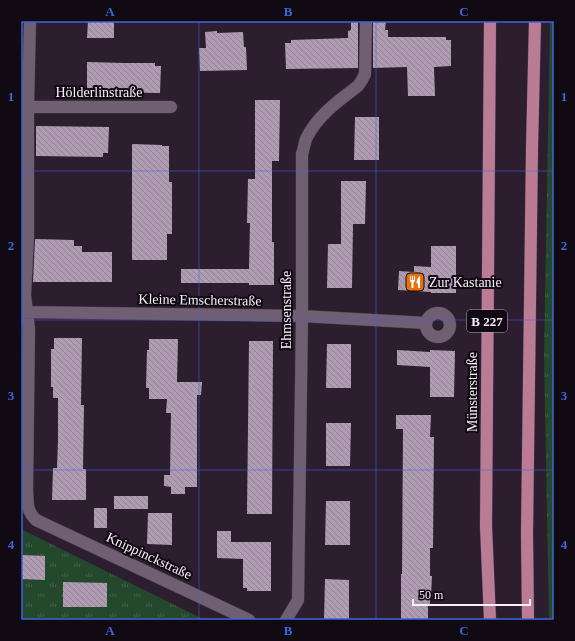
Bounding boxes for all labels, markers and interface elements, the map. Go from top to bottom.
text: A [105,4,115,19]
text: B [284,4,293,19]
text: C [459,4,469,19]
street label: Hölderlinstraße [55,85,143,100]
text: 1 [8,89,14,104]
text: 1 [561,89,567,104]
text: 2 [8,238,14,253]
text: 2 [561,238,567,253]
street label: Ehmsenstraße [279,271,294,349]
restaurant icon: Zur Kastanie [404,271,426,293]
place label: Zur Kastanie [429,275,502,290]
street label: Kleine Emscherstraße [138,291,262,309]
road number: B 227 [467,310,507,332]
street label: Münsterstraße [465,352,480,432]
text: 3 [8,388,15,403]
text: 3 [561,388,568,403]
street label: Knippinckstraße [104,530,194,582]
text: 4 [8,537,15,552]
text: 4 [561,537,568,552]
scale bar [413,581,530,607]
text: 50 m [419,588,444,602]
text: A [105,623,115,638]
text: B [284,623,293,638]
text: C [459,623,469,638]

